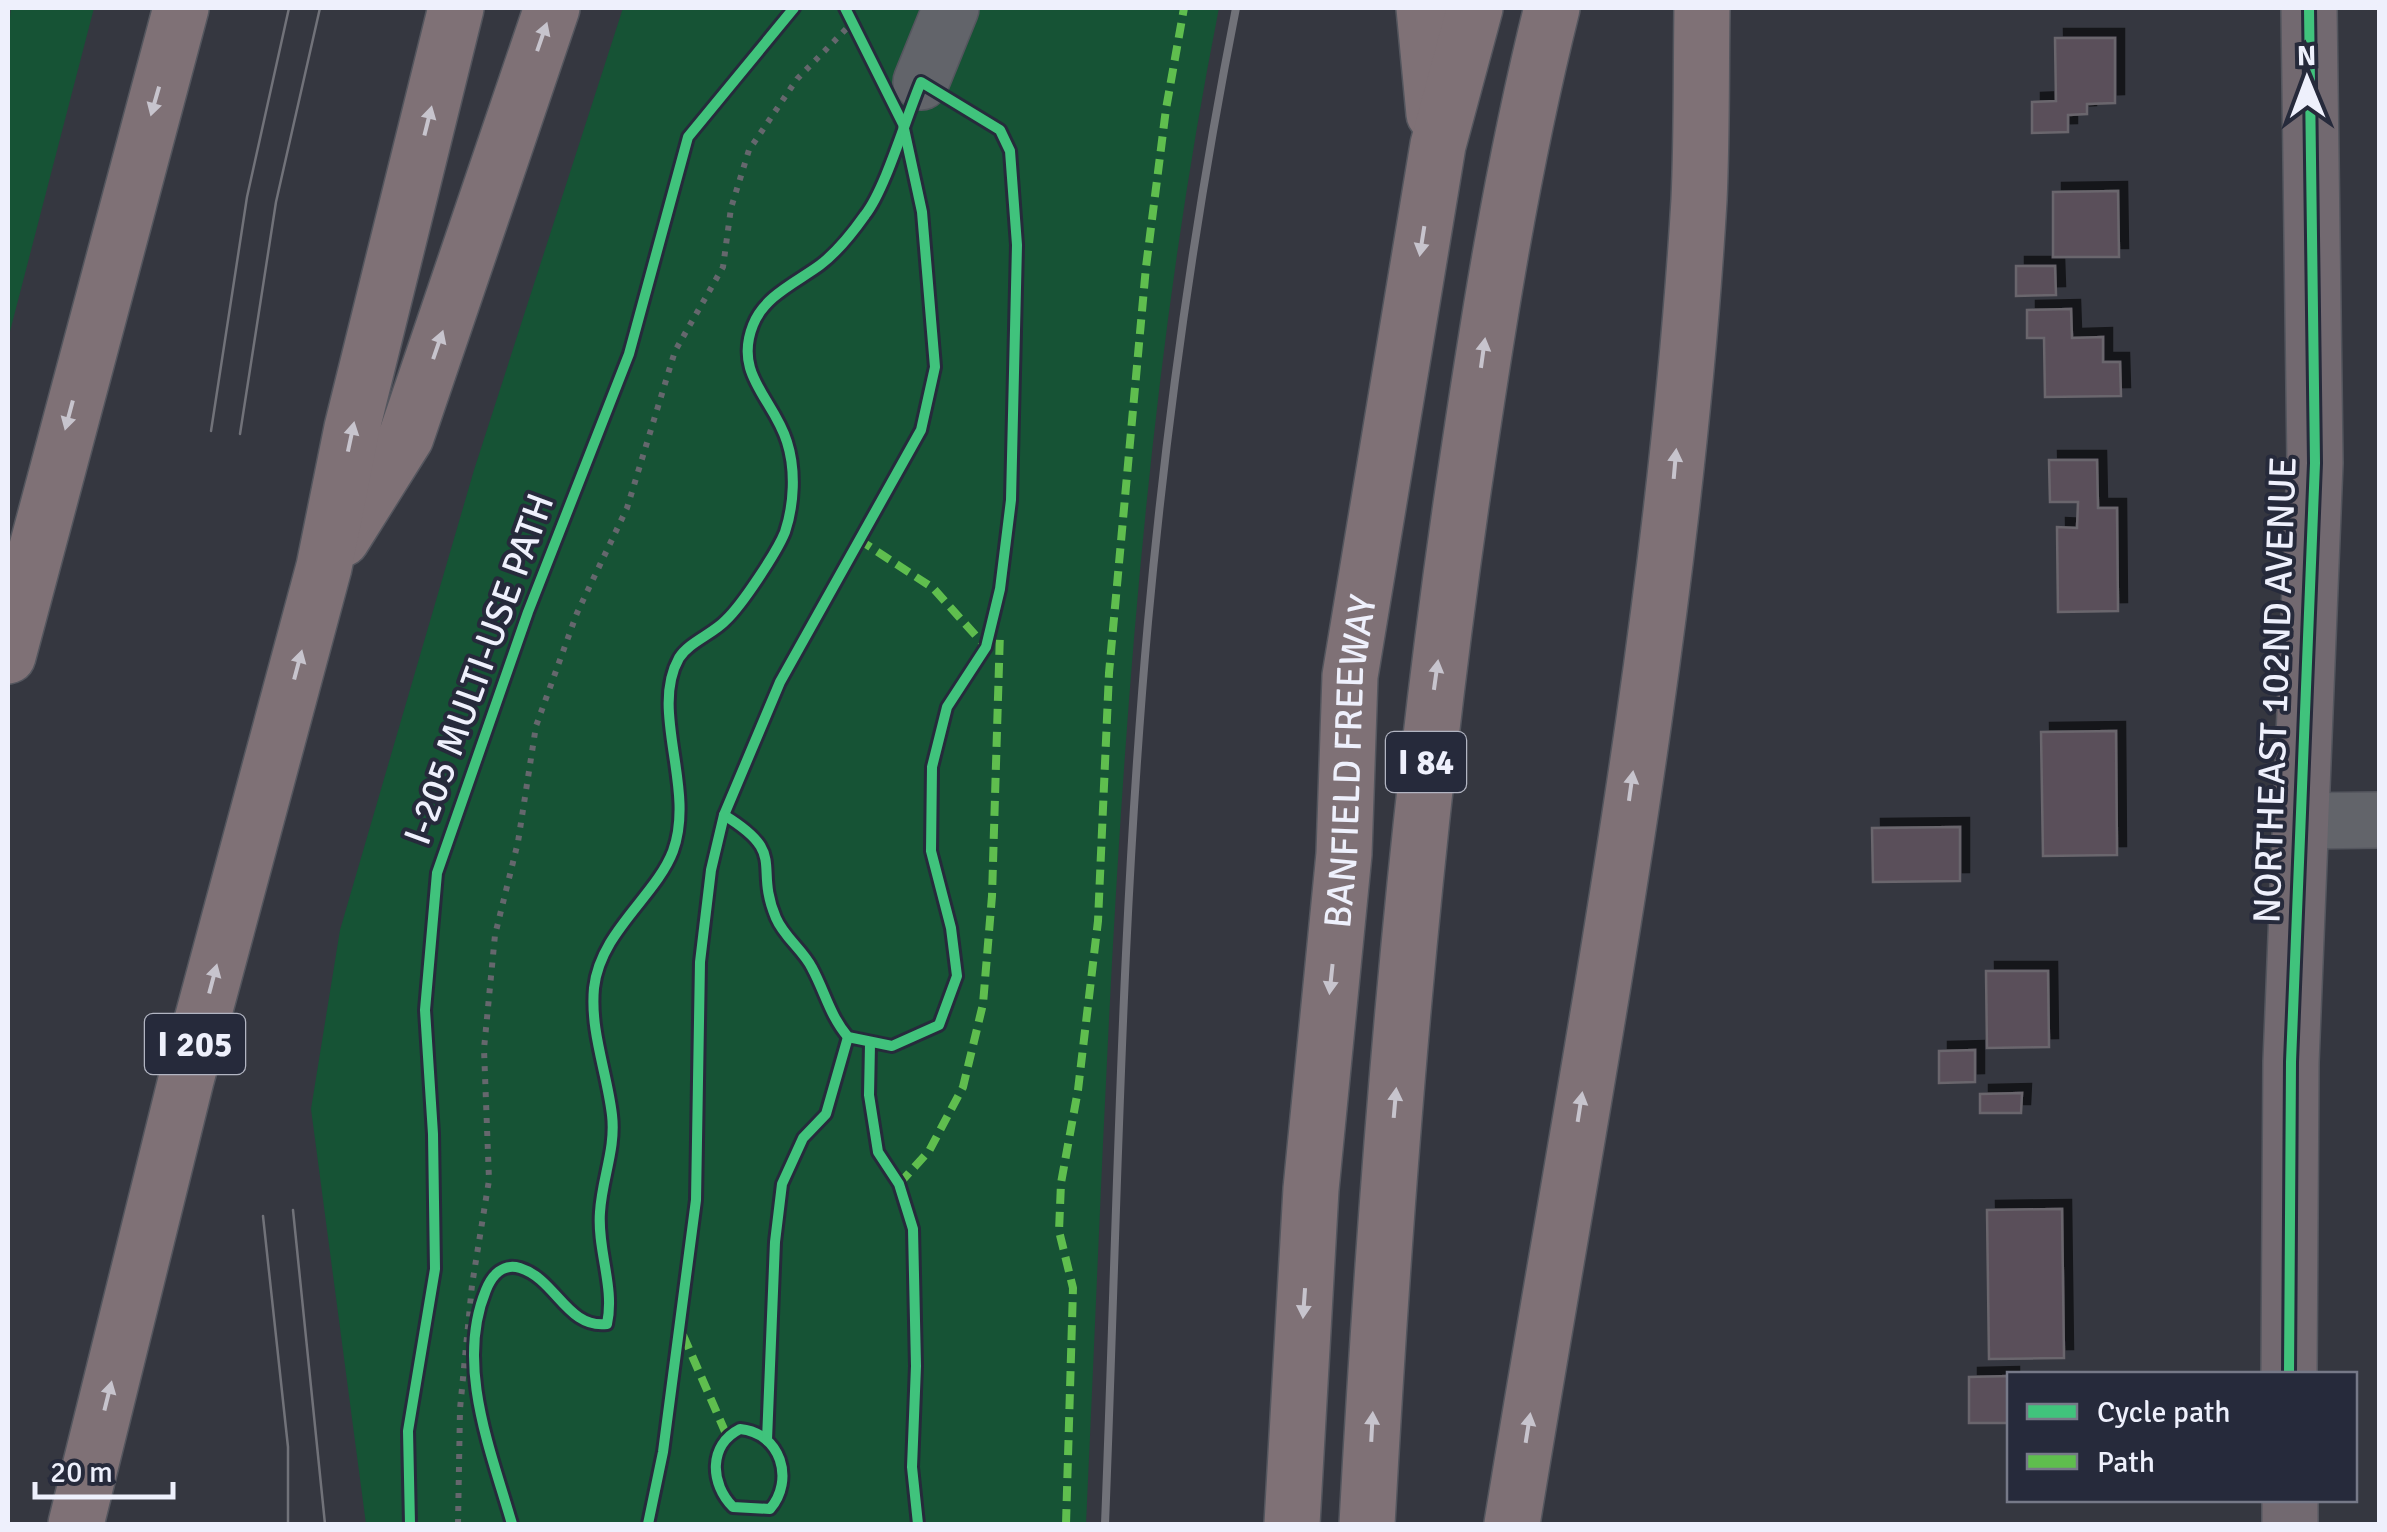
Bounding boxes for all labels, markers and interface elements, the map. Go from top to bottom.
one-way arrow [535,22,550,52]
north arrow [2257,30,2357,130]
text: N [2297,39,2317,73]
one-way arrow [147,86,163,117]
one-way arrow [421,105,436,136]
one-way arrow [1414,226,1429,257]
one-way arrow [431,330,446,360]
one-way arrow [1476,337,1492,369]
one-way arrow [61,400,77,431]
one-way arrow [343,421,359,452]
one-way arrow [1667,448,1683,480]
street label: NORTHEAST 102ND AVENUE [2243,456,2307,924]
street label: I-205 MULTI-USE PATH [394,487,564,851]
street label: BANFIELD FREEWAY [1313,591,1387,930]
one-way arrow [290,649,306,680]
one-way arrow [1429,659,1445,690]
road number: I 84 [1386,732,1466,792]
one-way arrow [1624,770,1640,802]
one-way arrow [206,963,221,994]
one-way arrow [1323,964,1339,996]
road number: I 205 [145,1014,245,1074]
one-way arrow [1388,1087,1404,1118]
one-way arrow [1573,1091,1588,1123]
one-way arrow [1296,1288,1312,1320]
legend [2007,1372,2357,1502]
one-way arrow [101,1380,116,1411]
text: Cycle path [2097,1394,2231,1431]
one-way arrow [1364,1411,1380,1443]
one-way arrow [1521,1412,1536,1444]
scale bar [35,1437,172,1499]
text: Path [2097,1444,2155,1481]
text: 20 m [50,1454,113,1491]

